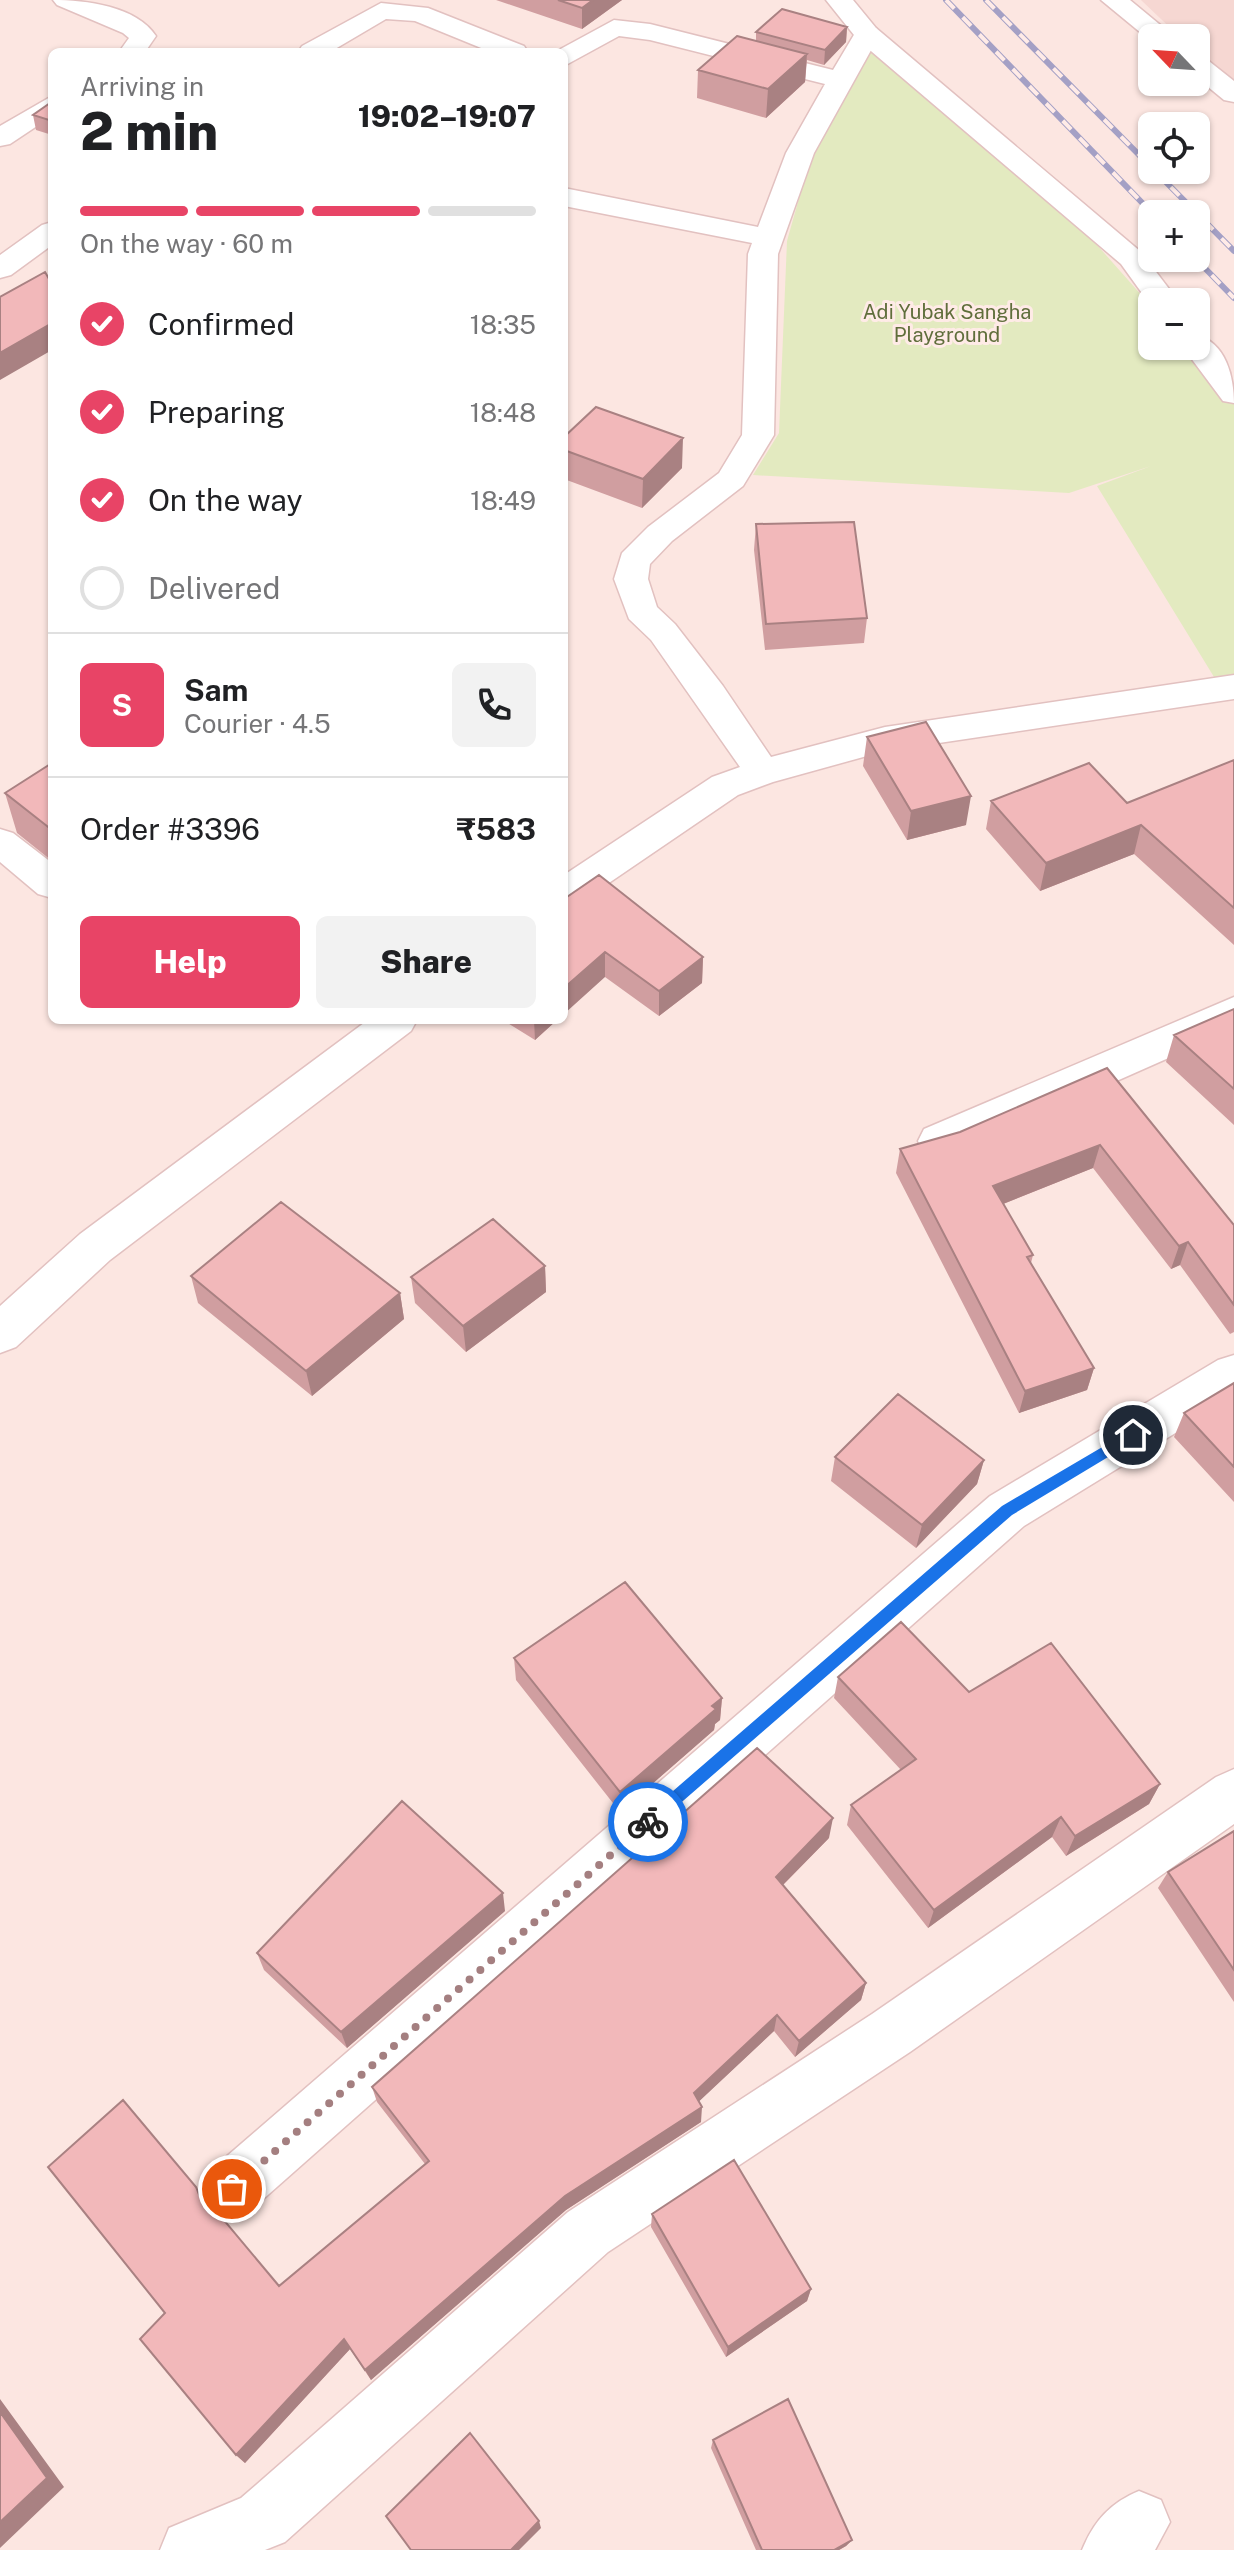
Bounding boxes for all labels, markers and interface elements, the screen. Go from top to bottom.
north arrow [1138,24,1210,96]
map controls [1138,24,1210,360]
text: Arriving in [80,71,204,102]
text: 19:02–19:07 [358,98,536,134]
text: 2 min [80,101,218,162]
button: locate [1138,112,1210,184]
button: + [1138,200,1210,272]
text: On the way · 60 m [80,228,293,259]
button: − [1138,288,1210,360]
park label: Adi Yubak Sangha Playground [863,300,1031,347]
icon: check [80,302,124,346]
text: Confirmed [148,306,294,342]
text: 18:35 [470,309,536,340]
icon: check [80,390,124,434]
text: Preparing [148,394,285,430]
text: 18:48 [470,397,536,428]
icon: check [80,478,124,522]
text: On the way [148,482,302,518]
text: 18:49 [470,485,536,516]
text: Delivered [148,570,280,606]
button: phone [452,663,536,747]
text: Sam [184,672,248,708]
text: S [112,687,132,723]
text: Courier · 4.5 [184,708,331,739]
text: Order #3396 [80,811,260,847]
text: ₹583 [456,811,536,847]
button: Help [80,916,300,1008]
button: Share [316,916,536,1008]
pin [1099,1401,1167,1469]
icon: home [1111,1413,1155,1457]
courier [608,1782,688,1862]
icon: bike [626,1800,670,1844]
pin [198,2155,266,2223]
icon: bag [210,2167,254,2211]

